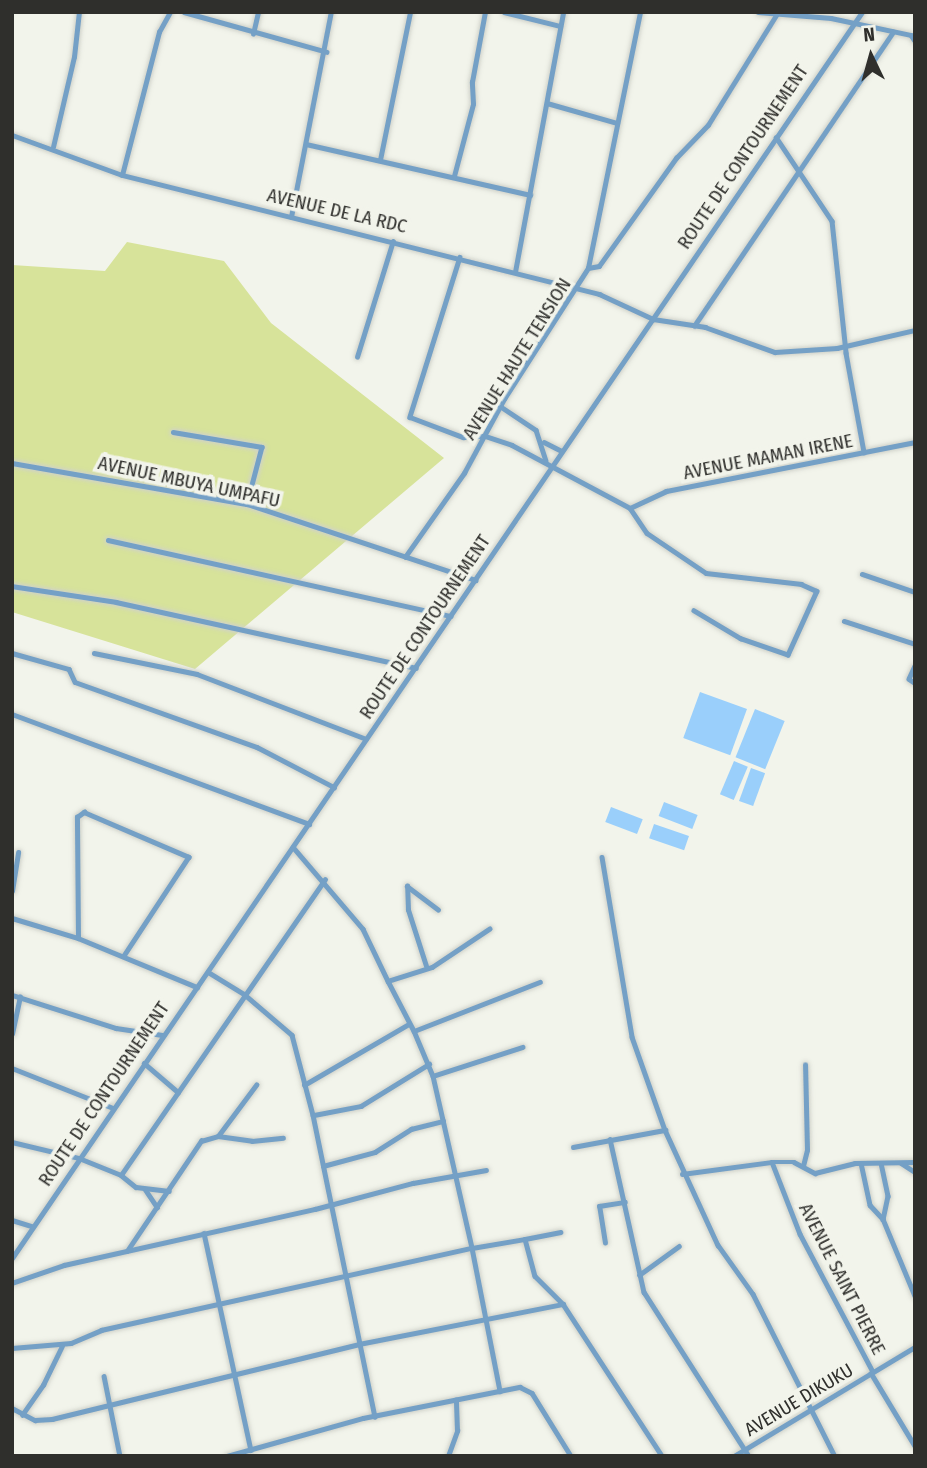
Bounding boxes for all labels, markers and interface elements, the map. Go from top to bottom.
north arrow [836,21,906,91]
text: N [862,23,876,47]
street label: ROUTE DE CONTOURNEMENT [673,61,813,253]
street label: AVENUE DE LA RDC [265,184,409,238]
street label: AVENUE HAUTE TENSION [458,274,576,444]
street label: AVENUE MAMAN IRENE [681,429,855,485]
street label: AVENUE MBUYA UMPAFU [96,452,282,512]
street label: ROUTE DE CONTOURNEMENT [355,531,495,723]
street label: ROUTE DE CONTOURNEMENT [34,998,174,1190]
street label: AVENUE SAINT PIERRE [794,1199,890,1359]
street label: AVENUE DIKUKU [741,1359,857,1441]

